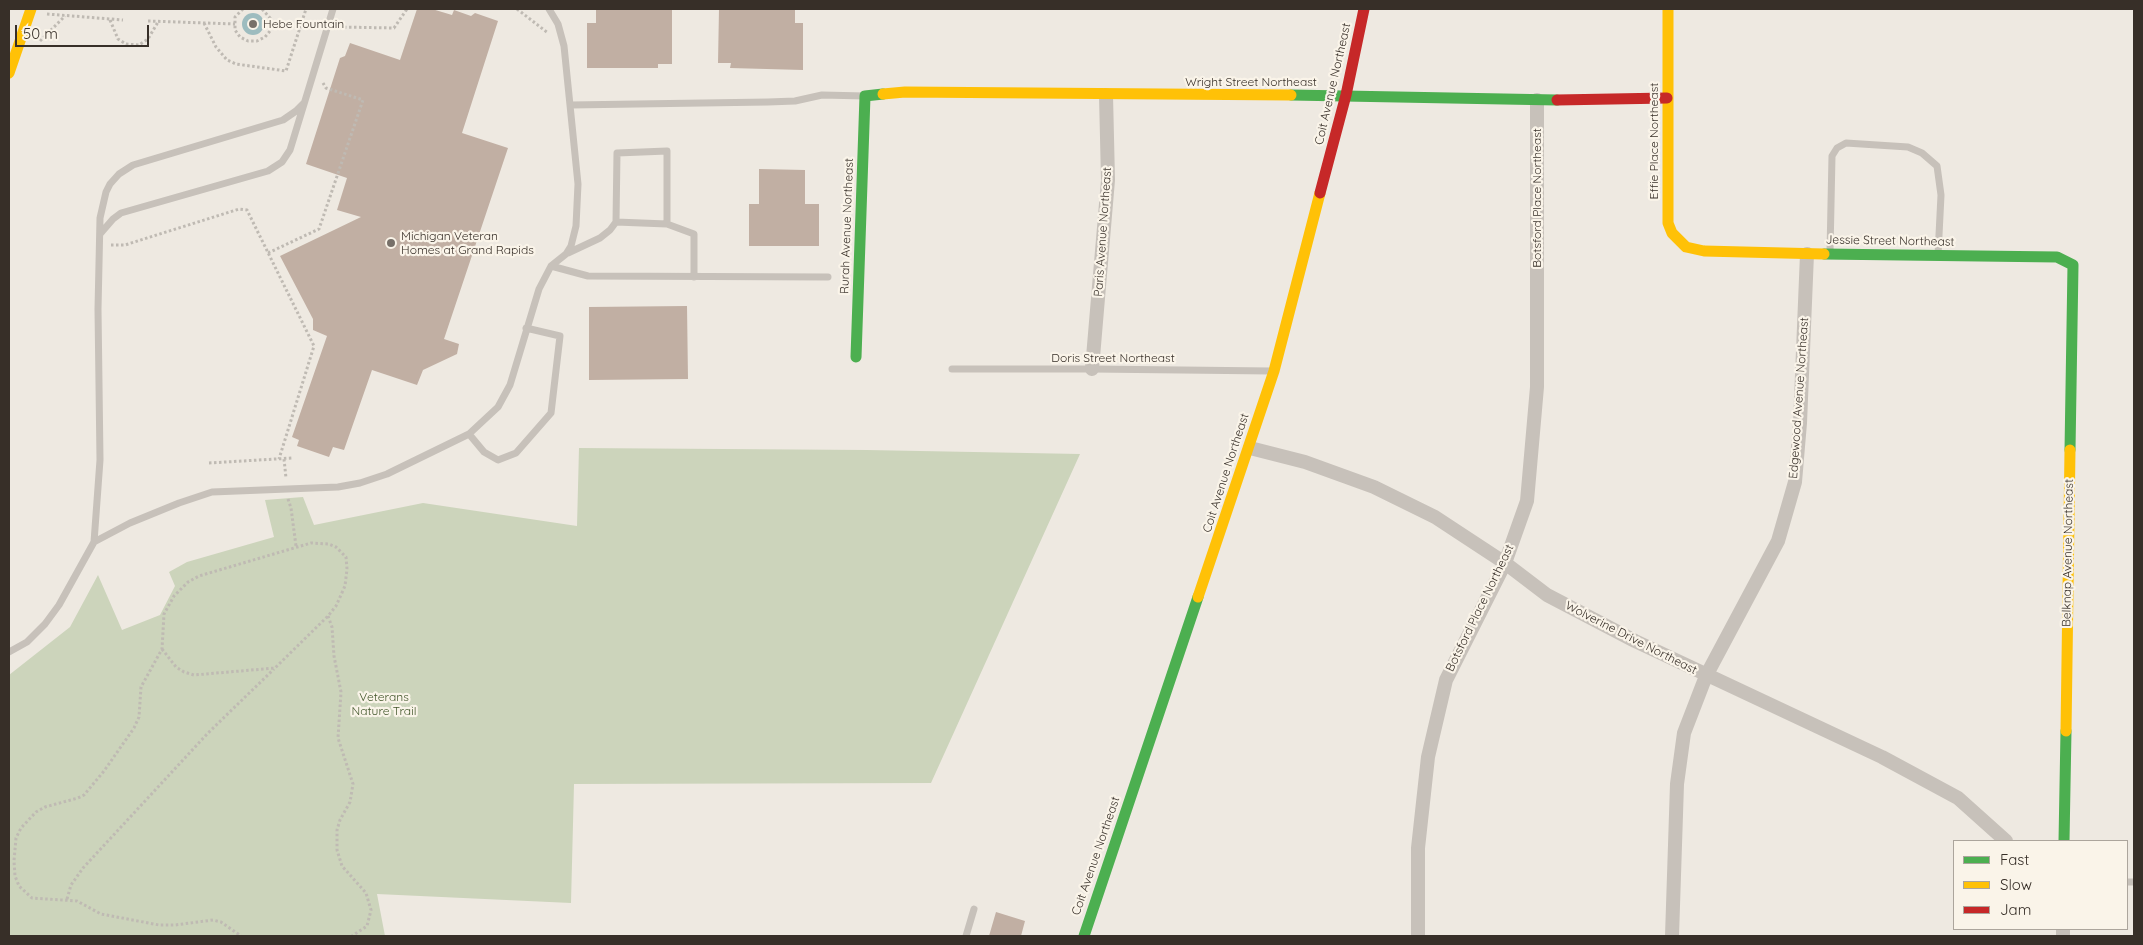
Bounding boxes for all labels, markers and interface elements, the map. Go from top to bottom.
scale bar [18,15,151,47]
place label: Hebe Fountain [263,17,344,31]
marker: Hebe Fountain [247,18,259,30]
street label: Coit Avenue Northeast [1312,22,1354,146]
text: 50 m [23,24,58,43]
street label: Wright Street Northeast [1185,75,1317,89]
street label: Effie Place Northeast [1647,83,1661,199]
street label: Botsford Place Northeast [1530,128,1544,268]
street label: Rurah Avenue Northeast [837,158,857,294]
street label: Paris Avenue Northeast [1091,167,1115,297]
place label: Michigan Veteran Homes at Grand Rapids [401,229,534,257]
street label: Jessie Street Northeast [1825,233,1955,249]
marker: Michigan Veteran Homes at Grand Rapids [385,237,397,249]
street label: Edgewood Avenue Northeast [1786,317,1812,479]
street label: Doris Street Northeast [1051,351,1175,365]
street label: Coit Avenue Northeast [1200,412,1252,534]
street label: Belknap Avenue Northeast [2060,479,2076,627]
street label: Botsford Place Northeast [1443,542,1517,674]
street label: Wolverine Drive Northeast [1563,598,1699,678]
park label: Veterans Nature Trail [352,690,416,718]
street label: Coit Avenue Northeast [1069,795,1123,917]
legend [1953,840,2128,930]
text: Fast [2000,850,2029,869]
text: Slow [2000,875,2032,894]
text: Jam [2000,900,2031,919]

